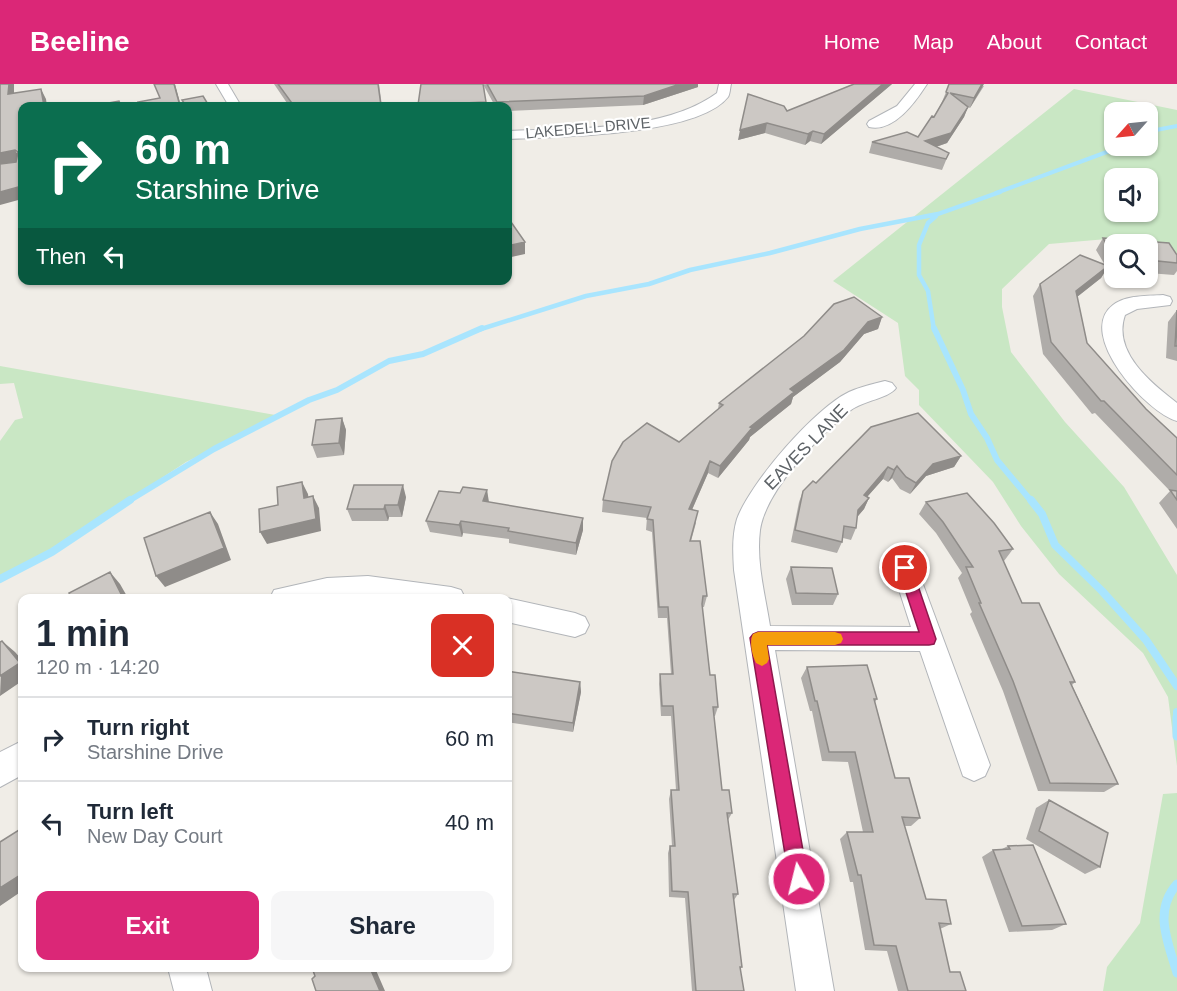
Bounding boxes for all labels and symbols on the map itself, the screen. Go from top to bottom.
north arrow [1104,102,1158,156]
street label: LAKEDELL DRIVE [525,114,651,141]
street label: EAVES LANE [760,400,852,494]
pin [879,542,930,593]
position arrow [767,847,831,911]

